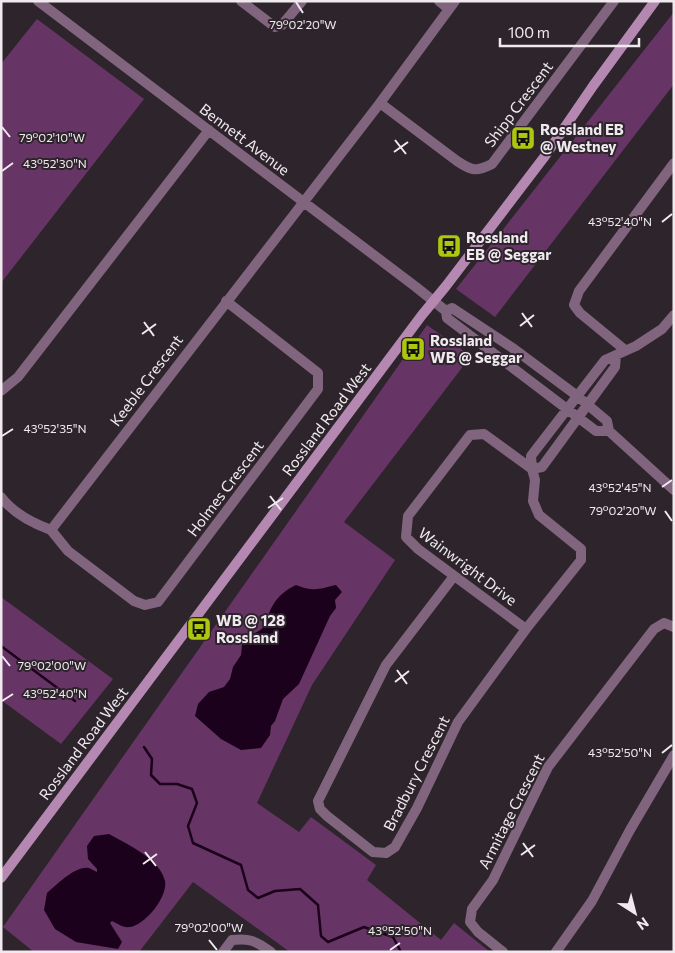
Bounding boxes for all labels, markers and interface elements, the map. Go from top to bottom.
scale bar [500,15,639,47]
text: 79°02'20"W [269,17,337,31]
text: 100 m [508,23,550,41]
street label: Shipp Crescent [480,58,556,150]
street label: Bennett Avenue [197,99,294,179]
place label: Rossland EB @ Westney [540,120,624,155]
bus stop icon: Rossland EB @ Westney [510,125,536,151]
text: 79°02'10"W [19,130,85,144]
text: 43°52'30"N [23,156,87,170]
text: 43°52'40"N [588,214,652,228]
place label: Rossland EB @ Seggar [466,228,551,263]
bus stop icon: Rossland EB @ Seggar [436,233,462,259]
street label: Keeble Crescent [106,331,186,429]
place label: Rossland WB @ Seggar [430,331,522,366]
bus stop icon: Rossland WB @ Seggar [400,336,426,362]
street label: Rossland Road West [278,359,374,479]
text: 43°52'35"N [24,421,86,435]
street label: Holmes Crescent [183,436,267,540]
text: 43°52'45"N [588,480,652,494]
text: 79°02'20"W [589,503,657,517]
street label: Wainwright Drive [415,523,521,609]
place label: WB @ 128 Rossland [216,611,285,646]
bus stop icon: WB @ 128 Rossland [186,616,212,642]
text: 79°02'00"W [18,658,86,672]
street label: Rossland Road West [35,683,131,803]
text: 43°52'40"N [23,686,87,700]
street label: Bradbury Crescent [379,712,453,834]
text: 43°52'50"N [588,745,652,759]
street label: Armitage Crescent [474,750,548,872]
north arrow [610,888,660,938]
text: N [634,914,652,934]
text: 79°02'00"W [175,920,243,934]
text: 43°52'50"N [368,923,432,937]

